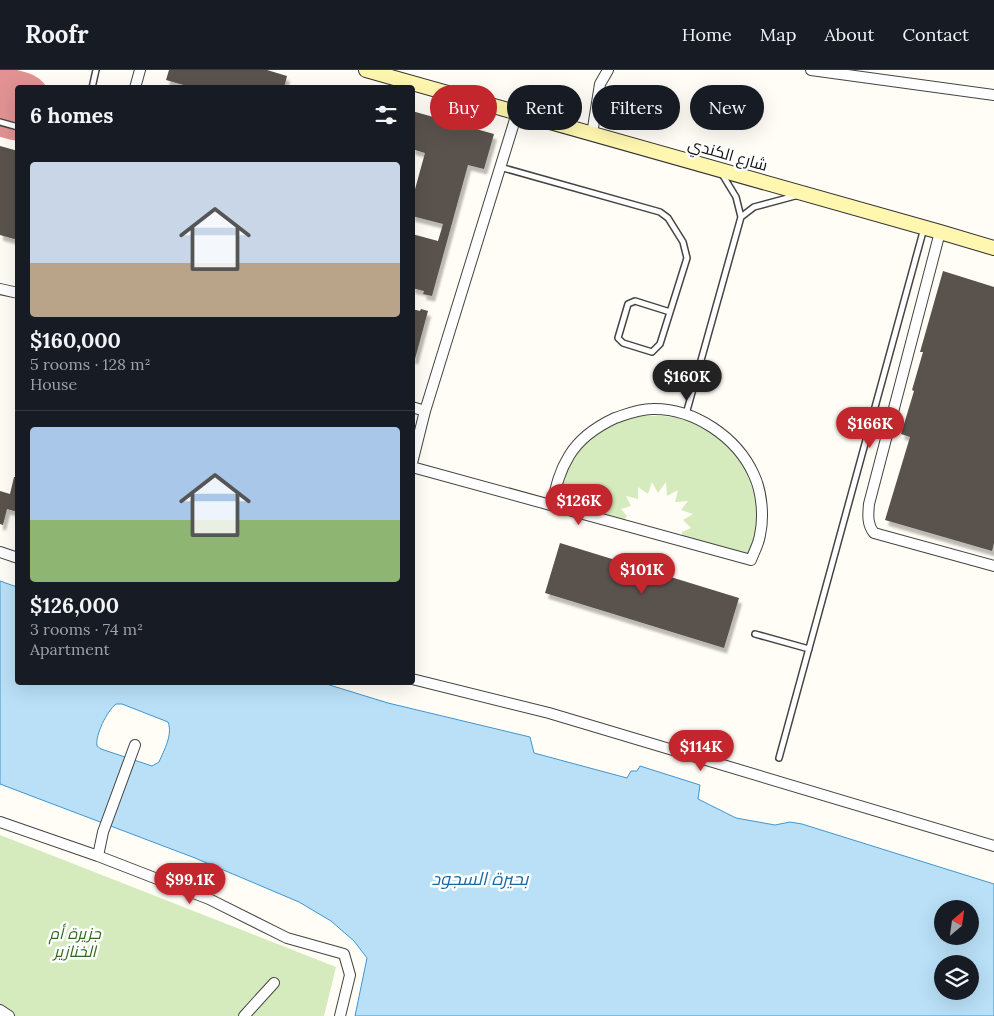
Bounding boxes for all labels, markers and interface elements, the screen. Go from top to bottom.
text: Roofr [25,19,89,50]
text: Home [682,23,732,46]
text: Map [760,23,796,46]
text: About [824,23,874,46]
text: Contact [902,23,969,46]
chip: Buy [430,85,497,130]
chip: Rent [507,85,582,130]
chip: Filters [592,85,680,130]
chip: New [690,85,764,130]
icon: filters [372,101,400,129]
text: 6 homes [30,102,113,129]
street label: شارع الكندي [685,133,770,179]
icon: home [170,194,260,284]
text: $160,000 [30,327,121,354]
text: 5 rooms · 128 m² [30,354,151,374]
pin: $160K [652,360,722,402]
text: $160K [664,366,710,386]
text: House [30,374,77,394]
pin: $166K [835,406,905,449]
text: $166K [847,413,893,433]
icon: home [170,460,260,550]
pin: $126K [544,484,614,526]
text: $126K [556,490,602,510]
pin: $101K [607,552,677,595]
text: $101K [620,559,664,579]
text: $126,000 [30,592,119,619]
text: 3 rooms · 74 m² [30,619,143,639]
text: Apartment [30,639,110,659]
pin: $114K [666,730,736,772]
text: $114K [680,736,722,756]
pin: $99.1K [149,862,231,905]
water label: بحيرة السجود [432,867,530,890]
text: $99.1K [165,869,215,889]
north arrow [934,900,979,945]
map controls [934,900,979,1000]
park label: جزيرة أم الخنازير [48,923,102,961]
button: layers [934,955,979,1000]

